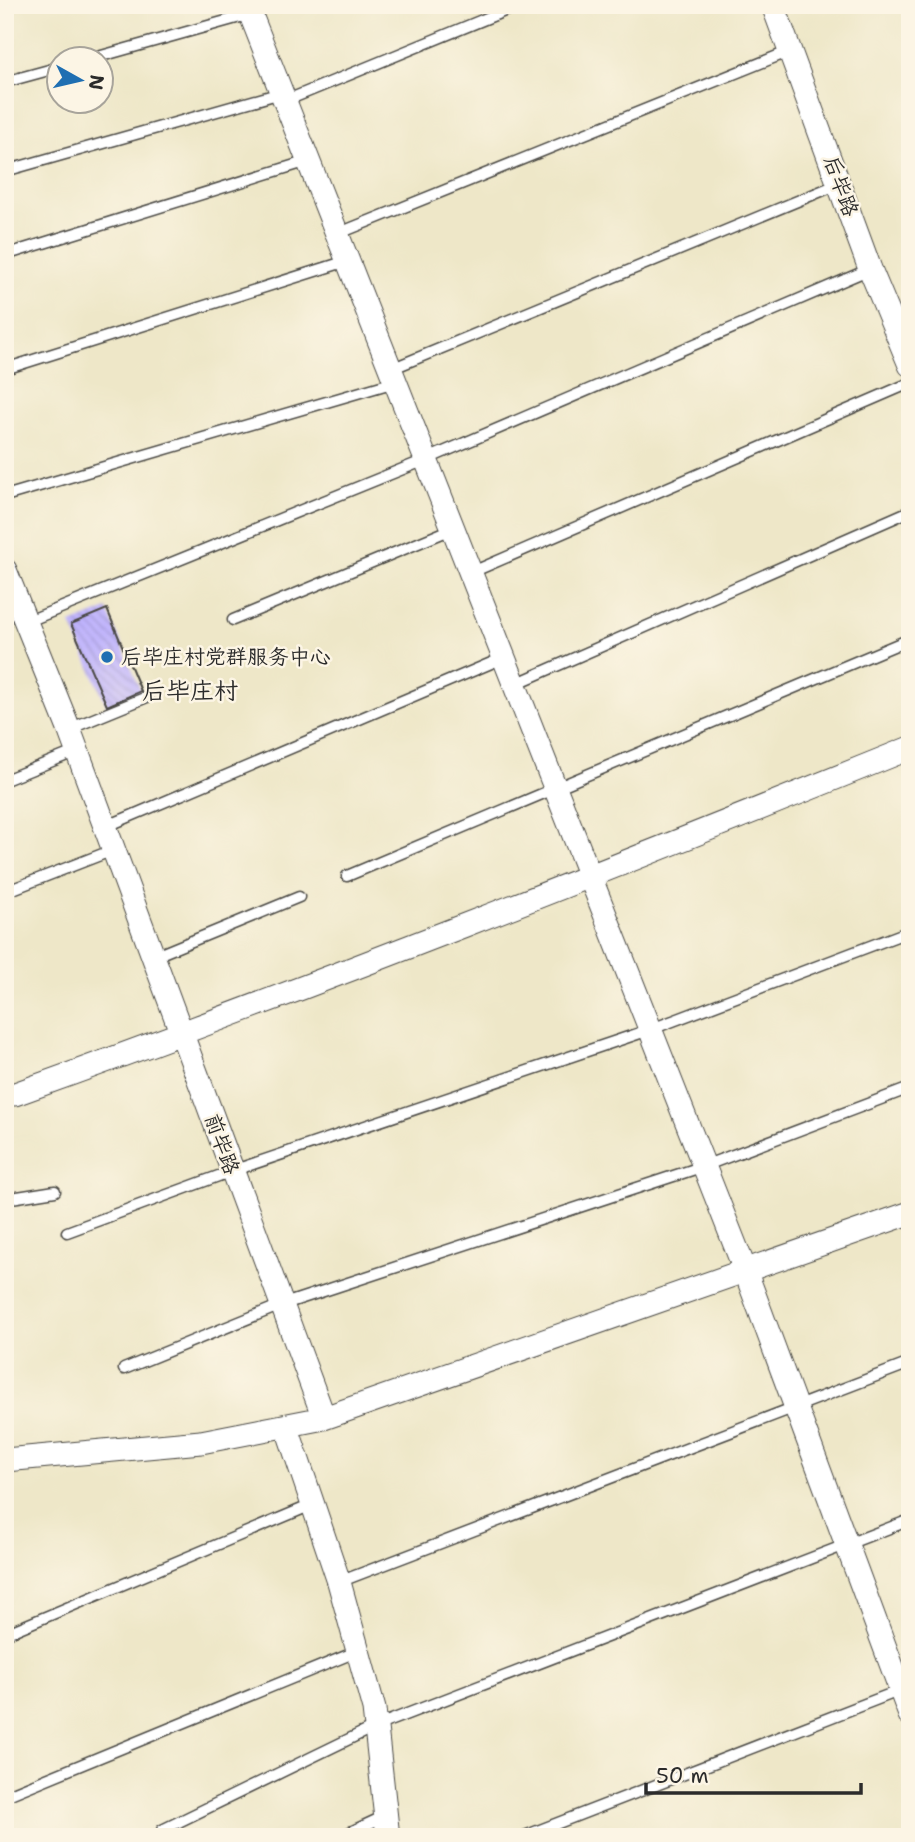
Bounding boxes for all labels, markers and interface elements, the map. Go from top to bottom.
north arrow [46,46,116,116]
text: N [83,73,110,91]
street label: 后毕路 [817,152,865,220]
place label: 后毕庄村党群服务中心 [121,643,331,671]
marker: 后毕庄村党群服务中心 [99,649,115,665]
district label: 后毕庄村 [142,675,238,707]
street label: 前毕路 [198,1110,246,1178]
scale bar [646,1751,861,1795]
text: 50 m [656,1762,709,1790]

